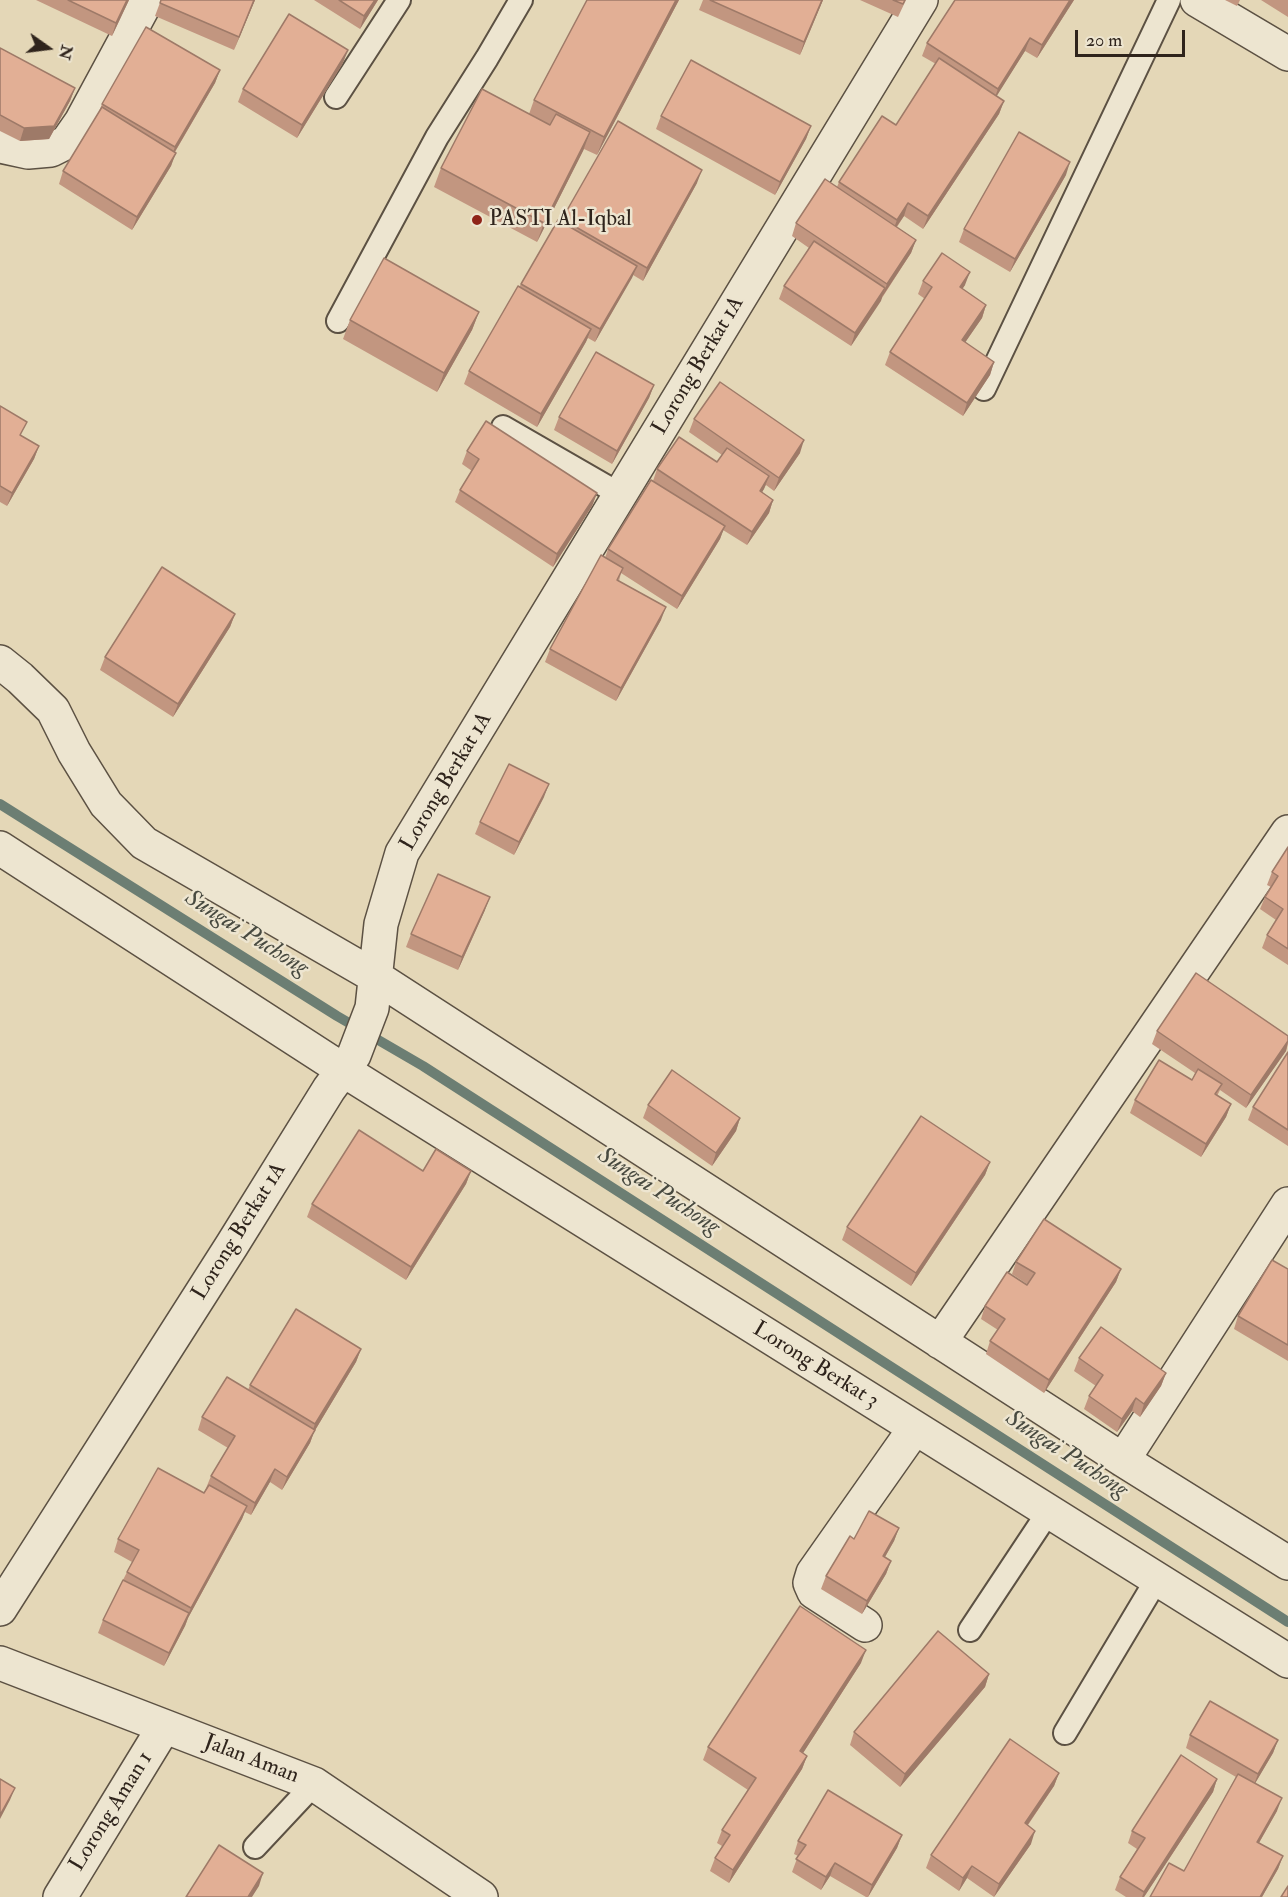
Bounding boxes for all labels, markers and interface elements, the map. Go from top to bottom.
north arrow [18,18,78,78]
scale bar [1078,18,1188,56]
text: 20 m [1086,29,1122,52]
text: N [54,43,77,62]
place label: PASTI Al-Iqbal [489,207,632,233]
marker: PASTI Al-Iqbal [470,213,484,227]
street label: Lorong Berkat 1A [647,292,751,440]
street label: Lorong Berkat 1A [395,708,499,856]
water label: Sungai Puchong [179,885,313,983]
water label: Sungai Puchong [591,1142,725,1242]
street label: Lorong Berkat 1A [187,1158,293,1306]
street label: Lorong Berkat 3 [747,1317,883,1415]
water label: Sungai Puchong [999,1405,1133,1505]
street label: Jalan Aman [200,1730,302,1790]
street label: Lorong Aman 1 [65,1747,159,1877]

